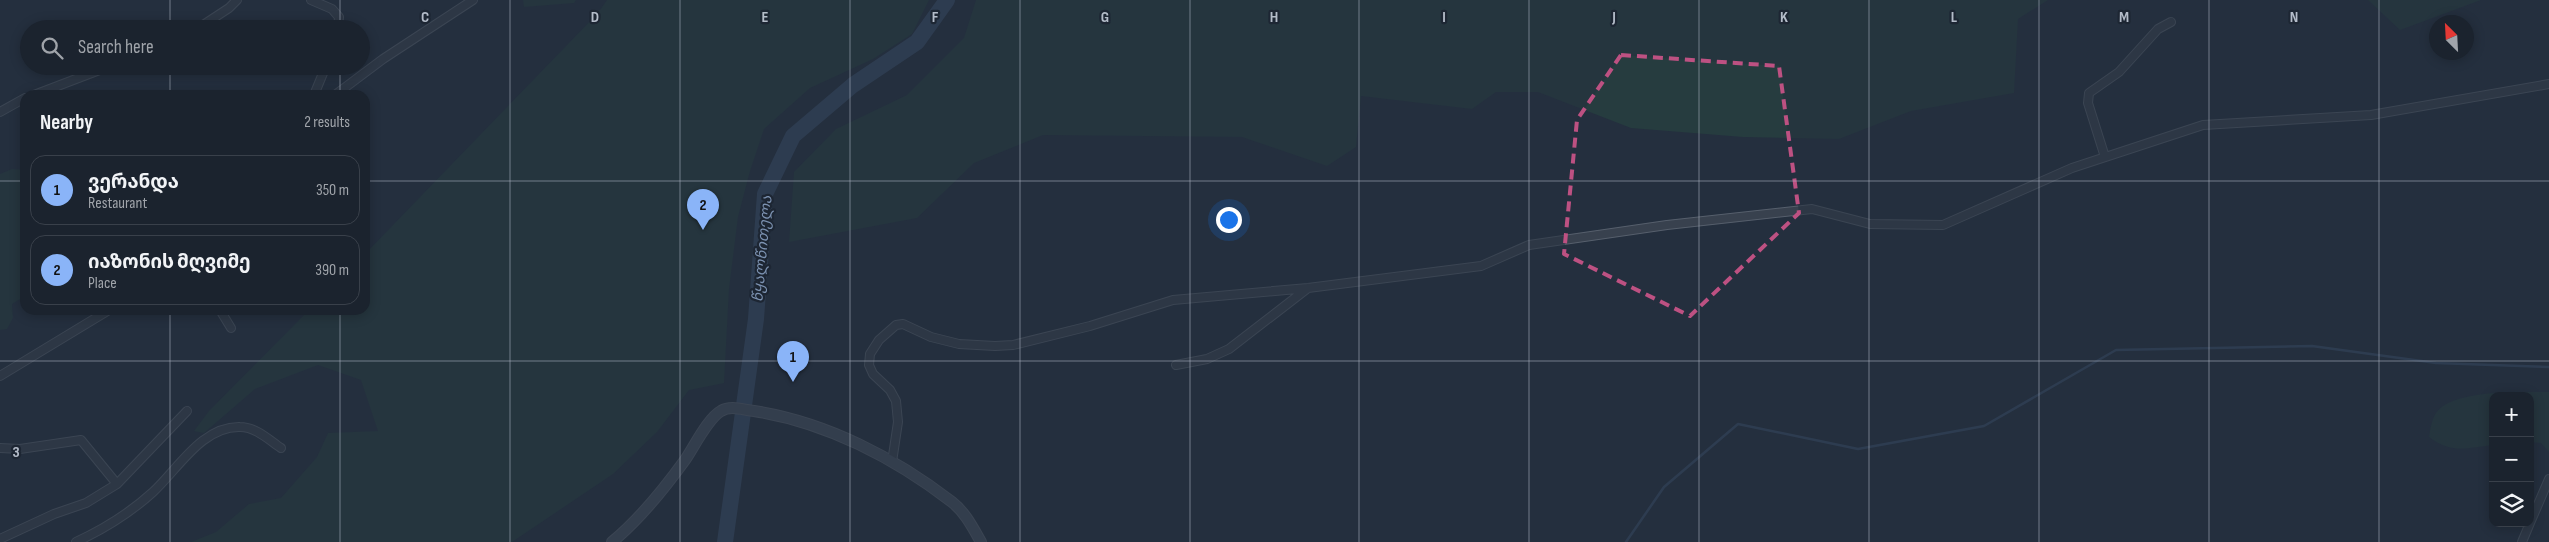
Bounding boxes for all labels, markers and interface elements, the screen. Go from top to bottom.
text: C [421,8,429,27]
text: D [591,8,599,27]
text: E [762,8,769,27]
text: F [932,8,939,27]
text: G [1101,8,1109,27]
text: H [1270,8,1278,27]
text: I [1442,8,1446,27]
text: J [1611,8,1616,27]
text: K [1780,8,1788,27]
text: L [1951,8,1958,27]
text: M [2119,8,2129,27]
text: N [2290,8,2298,27]
north arrow [2429,15,2474,60]
search box [20,20,370,75]
icon: search [38,34,66,62]
text: Search here [78,36,154,59]
text: Nearby [40,110,93,135]
text: 2 results [304,113,350,132]
text: ვერანდა [88,171,179,194]
text: 1 [54,181,60,200]
text: 350 m [316,181,349,200]
pin: 2 [687,189,719,230]
text: Restaurant [88,194,147,213]
water label: წყალწითელა [748,194,777,303]
your location [1216,207,1242,233]
text: იაზონის მღვიმე [88,251,250,274]
text: 2 [53,261,61,280]
text: 390 m [315,261,349,280]
text: Place [88,274,117,293]
pin: 1 [777,341,809,382]
map controls [2489,392,2534,527]
button: + [2489,392,2534,437]
button: − [2489,437,2534,482]
text: 3 [12,443,20,462]
button: layers [2489,482,2534,527]

